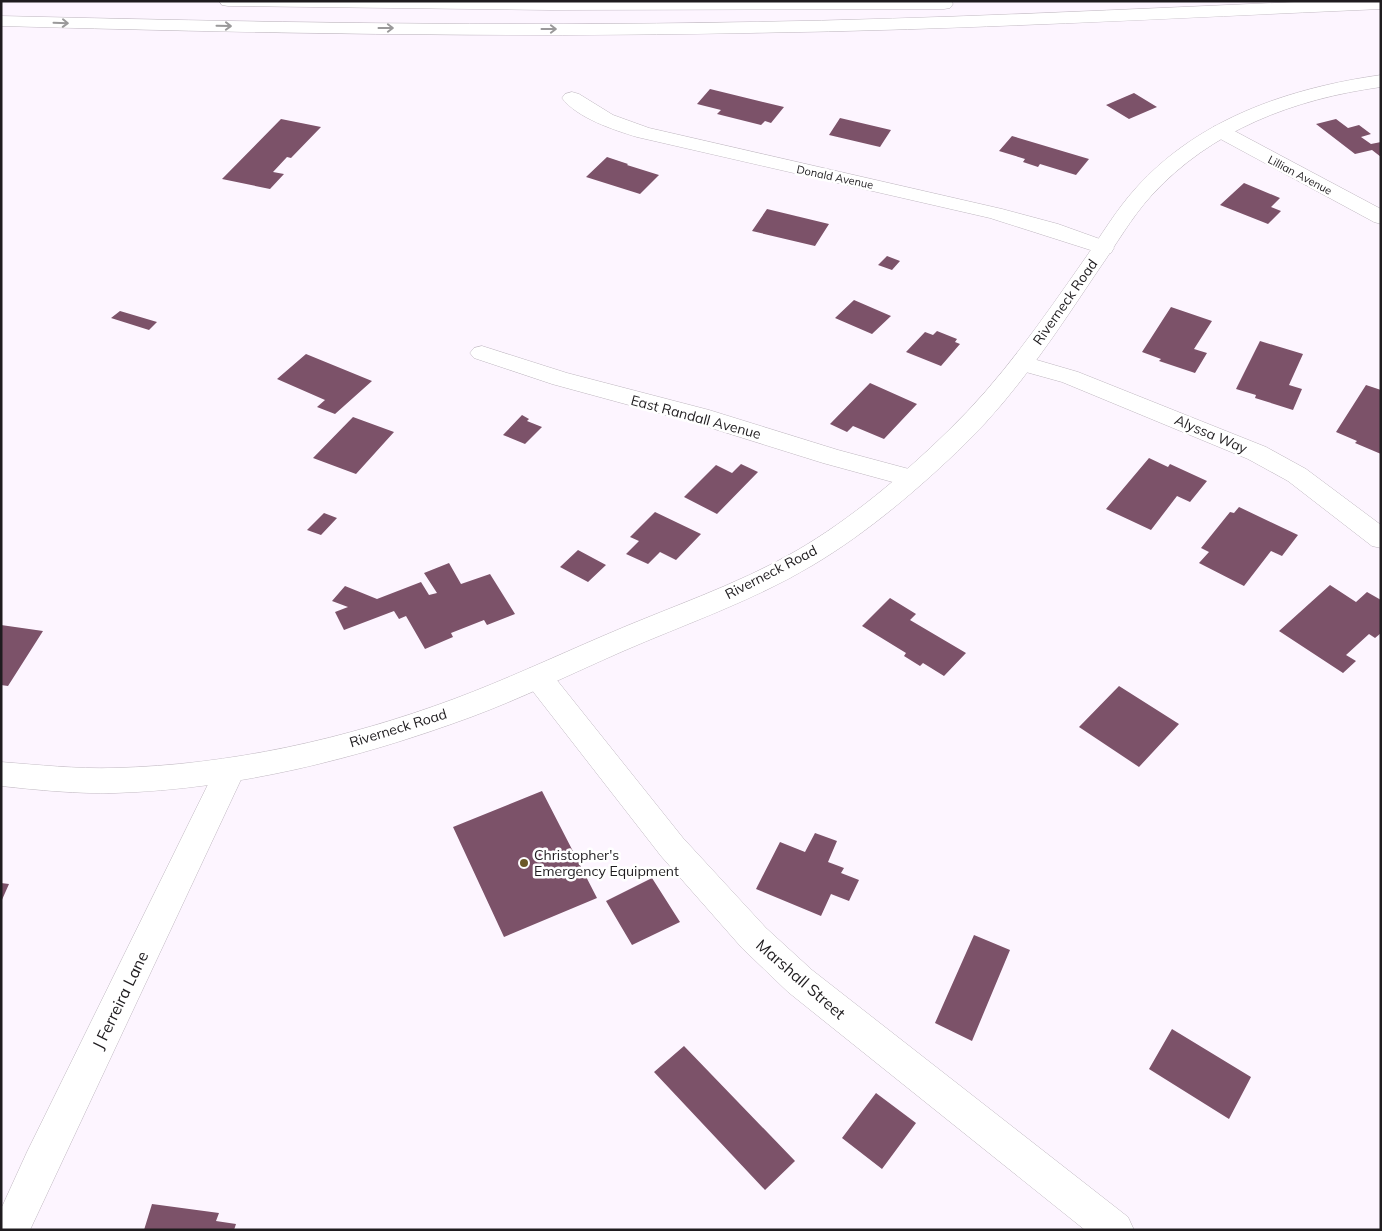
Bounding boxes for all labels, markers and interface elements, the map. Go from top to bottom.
one-way arrow [53,18,69,28]
one-way arrow [215,21,231,31]
one-way arrow [378,23,394,33]
one-way arrow [540,24,556,34]
street label: Lillian Avenue [1266,152,1335,198]
street label: Donald Avenue [795,162,875,192]
street label: Riverneck Road [1029,255,1101,349]
street label: East Randall Avenue [629,391,763,443]
street label: Alyssa Way [1172,411,1251,458]
street label: Riverneck Road [722,541,820,603]
street label: Riverneck Road [347,705,449,751]
place label: Christopher's Emergency Equipment [534,846,679,880]
marker: Christopher's Emergency Equipment [518,857,530,869]
street label: Marshall Street [752,935,850,1024]
street label: J Ferreira Lane [88,948,152,1052]

